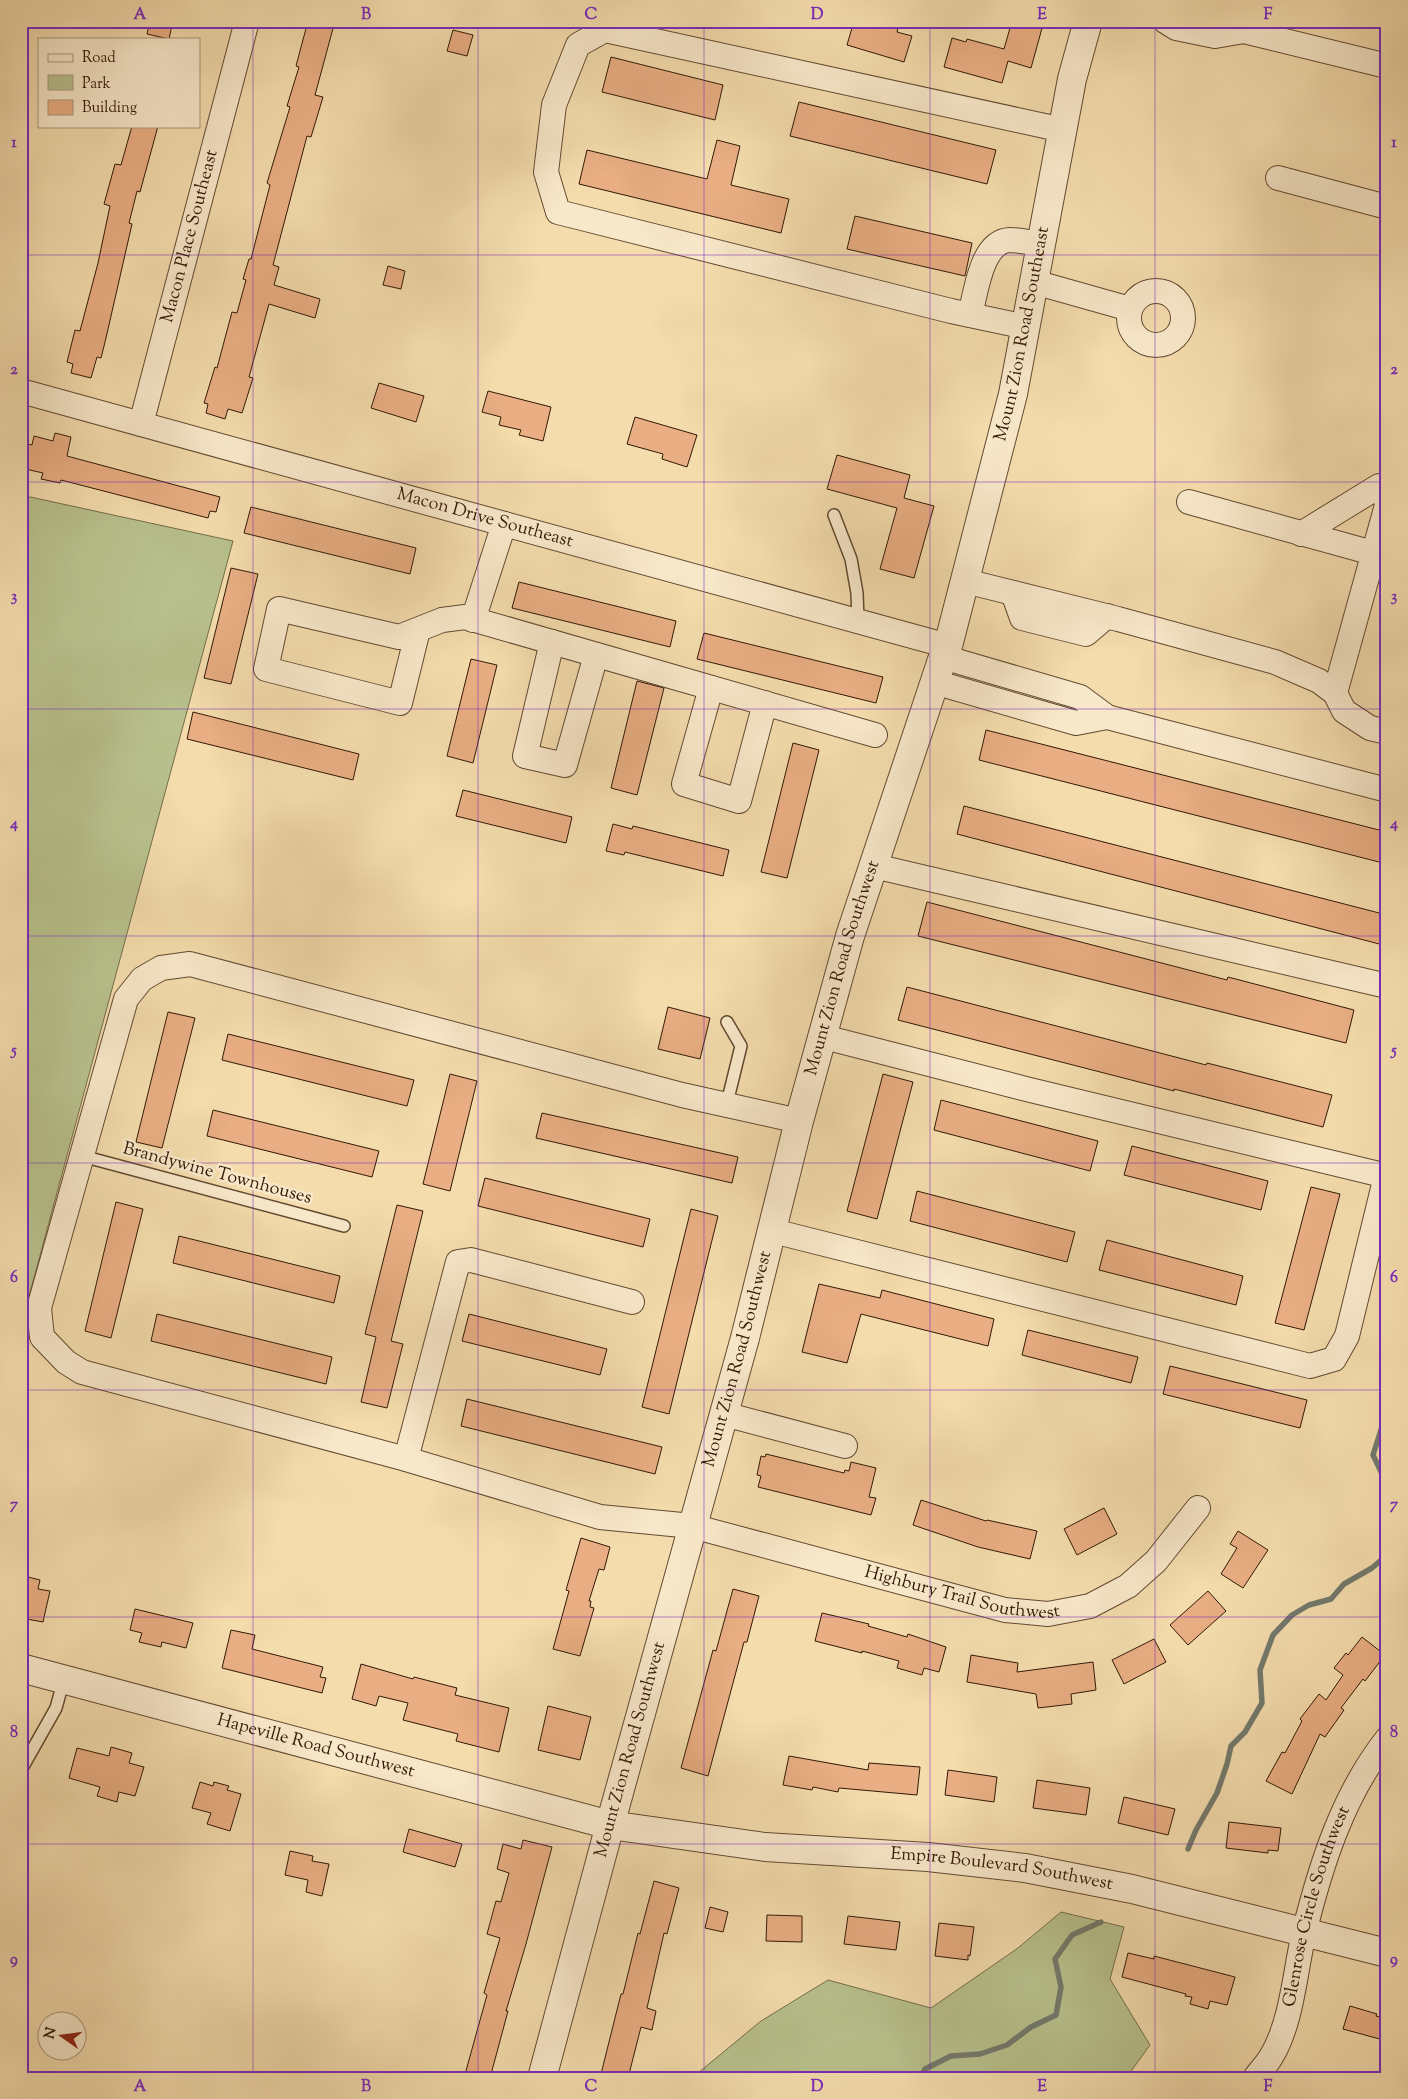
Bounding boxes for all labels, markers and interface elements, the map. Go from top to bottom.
text: A [134,4,147,27]
text: B [361,4,371,27]
text: C [585,4,598,27]
text: D [811,4,824,27]
text: E [1037,4,1047,27]
text: F [1264,4,1273,27]
legend [38,38,200,128]
text: Road [82,48,116,69]
text: Park [82,74,111,95]
text: Building [82,98,137,119]
text: 1 [11,132,17,155]
text: 1 [1391,132,1397,155]
street label: Macon Place Southeast [155,147,226,326]
street label: Mount Zion Road Southeast [988,225,1057,444]
text: 2 [10,359,18,382]
text: 2 [1390,359,1398,382]
street label: Macon Drive Southeast [394,482,576,555]
text: 3 [11,586,18,609]
text: 3 [1391,586,1398,609]
text: 4 [9,813,18,836]
text: 4 [1389,813,1398,836]
street label: Mount Zion Road Southwest [799,857,887,1079]
text: 5 [9,1040,17,1063]
text: 5 [1389,1040,1397,1063]
street label: Brandywine Townhouses [120,1136,314,1212]
street label: Mount Zion Road Southwest [697,1248,779,1470]
text: 6 [10,1267,18,1290]
text: 6 [1390,1267,1398,1290]
text: 7 [10,1494,19,1517]
text: 7 [1390,1494,1399,1517]
street label: Highbury Trail Southwest [861,1560,1062,1627]
street label: Mount Zion Road Southwest [589,1639,673,1861]
street label: Hapeville Road Southwest [214,1708,417,1785]
text: 8 [10,1722,18,1745]
text: 8 [1390,1722,1398,1745]
street label: Glenrose Circle Southwest [1277,1802,1357,2010]
street label: Empire Boulevard Southwest [890,1842,1115,1898]
text: 9 [10,1949,18,1972]
text: 9 [1390,1949,1398,1972]
north arrow [38,2012,88,2062]
text: N [40,2025,62,2041]
text: A [134,2076,147,2099]
text: B [361,2076,371,2099]
text: C [585,2076,598,2099]
text: D [811,2076,824,2099]
text: E [1037,2076,1047,2099]
text: F [1264,2076,1273,2099]

